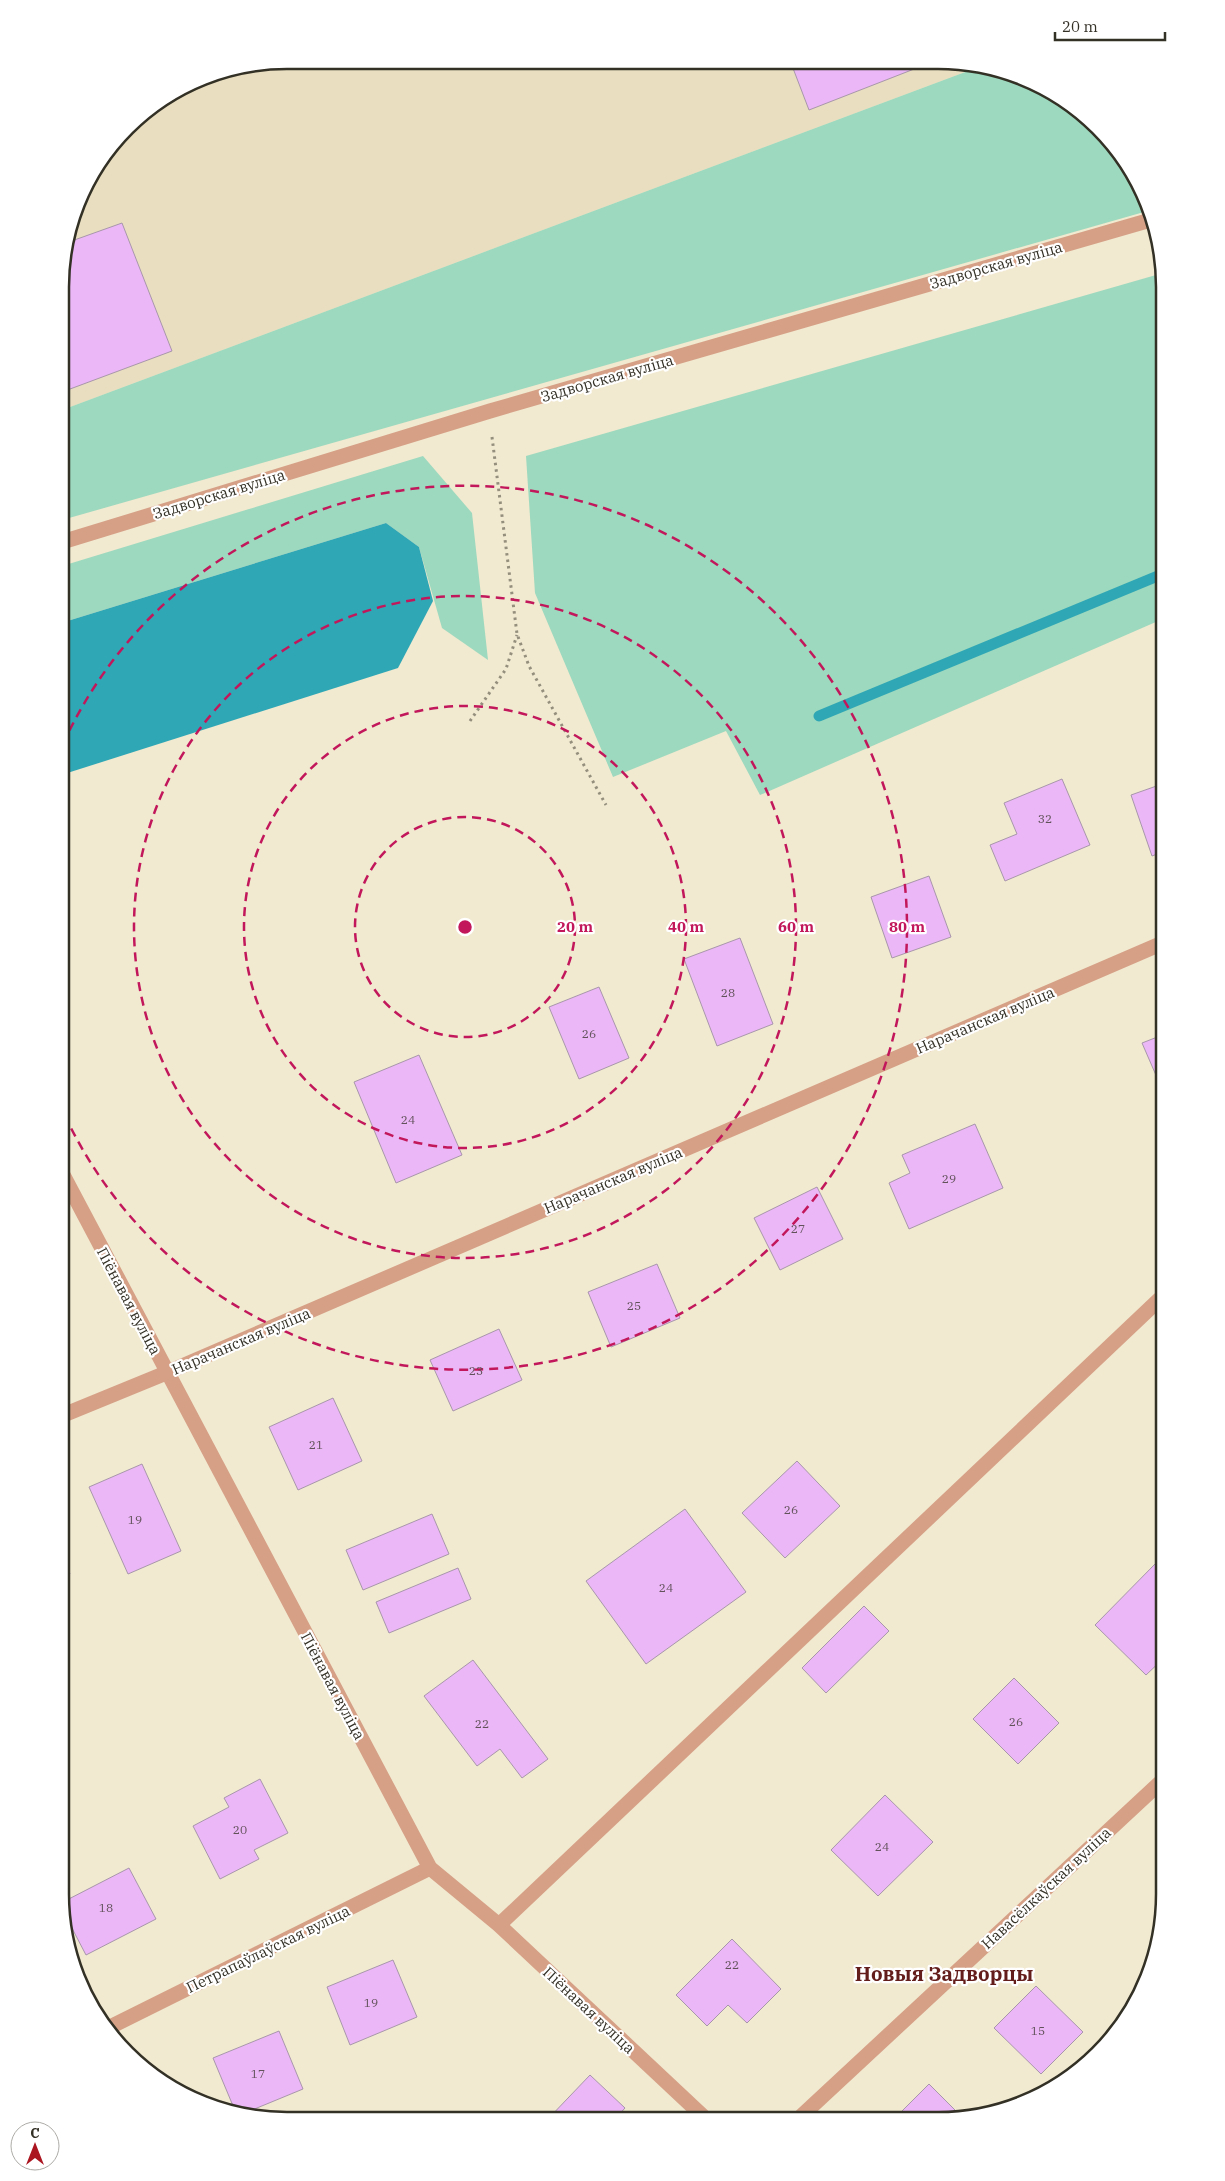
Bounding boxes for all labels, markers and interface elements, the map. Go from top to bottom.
scale bar [1055,10,1165,42]
text: 20 m [1062,17,1098,36]
street label: Задворская вуліца [928,237,1064,293]
street label: Задворская вуліца [539,350,675,406]
street label: Задворская вуліца [151,465,287,523]
house number: 32 [1038,811,1052,826]
text: 20 m [557,917,593,936]
text: 40 m [668,917,704,936]
text: 60 m [778,917,814,936]
text: 80 m [889,917,925,936]
centre of rings [456,918,474,936]
street label: Нарачанская вуліца [913,982,1057,1058]
house number: 28 [721,985,735,1000]
house number: 26 [582,1026,596,1041]
house number: 24 [401,1112,415,1127]
street label: Нарачанская вуліца [541,1142,685,1218]
house number: 29 [942,1171,956,1186]
house number: 27 [791,1221,805,1236]
street label: Піёнавая вуліца [93,1244,165,1358]
house number: 25 [627,1298,641,1313]
street label: Нарачанская вуліца [169,1303,313,1379]
house number: 23 [469,1363,483,1378]
house number: 21 [309,1437,323,1452]
house number: 26 [784,1502,798,1517]
house number: 19 [128,1512,142,1527]
house number: 24 [659,1580,673,1595]
street label: Піёнавая вуліца [297,1629,369,1743]
house number: 26 [1009,1714,1023,1729]
house number: 22 [475,1716,489,1731]
house number: 20 [233,1822,247,1837]
street label: Навасёлкаўская вуліца [977,1823,1115,1953]
house number: 24 [875,1839,889,1854]
house number: 18 [99,1900,113,1915]
street label: Петрапаўлаўская вуліца [183,1901,353,1997]
house number: 22 [725,1957,739,1972]
district label: Новыя Задворцы [855,1960,1033,1987]
street label: Піёнавая вуліца [539,1962,639,2058]
house number: 19 [364,1995,378,2010]
house number: 15 [1031,2023,1045,2038]
house number: 17 [251,2066,265,2081]
north arrow [10,2121,60,2171]
text: С [30,2124,40,2142]

